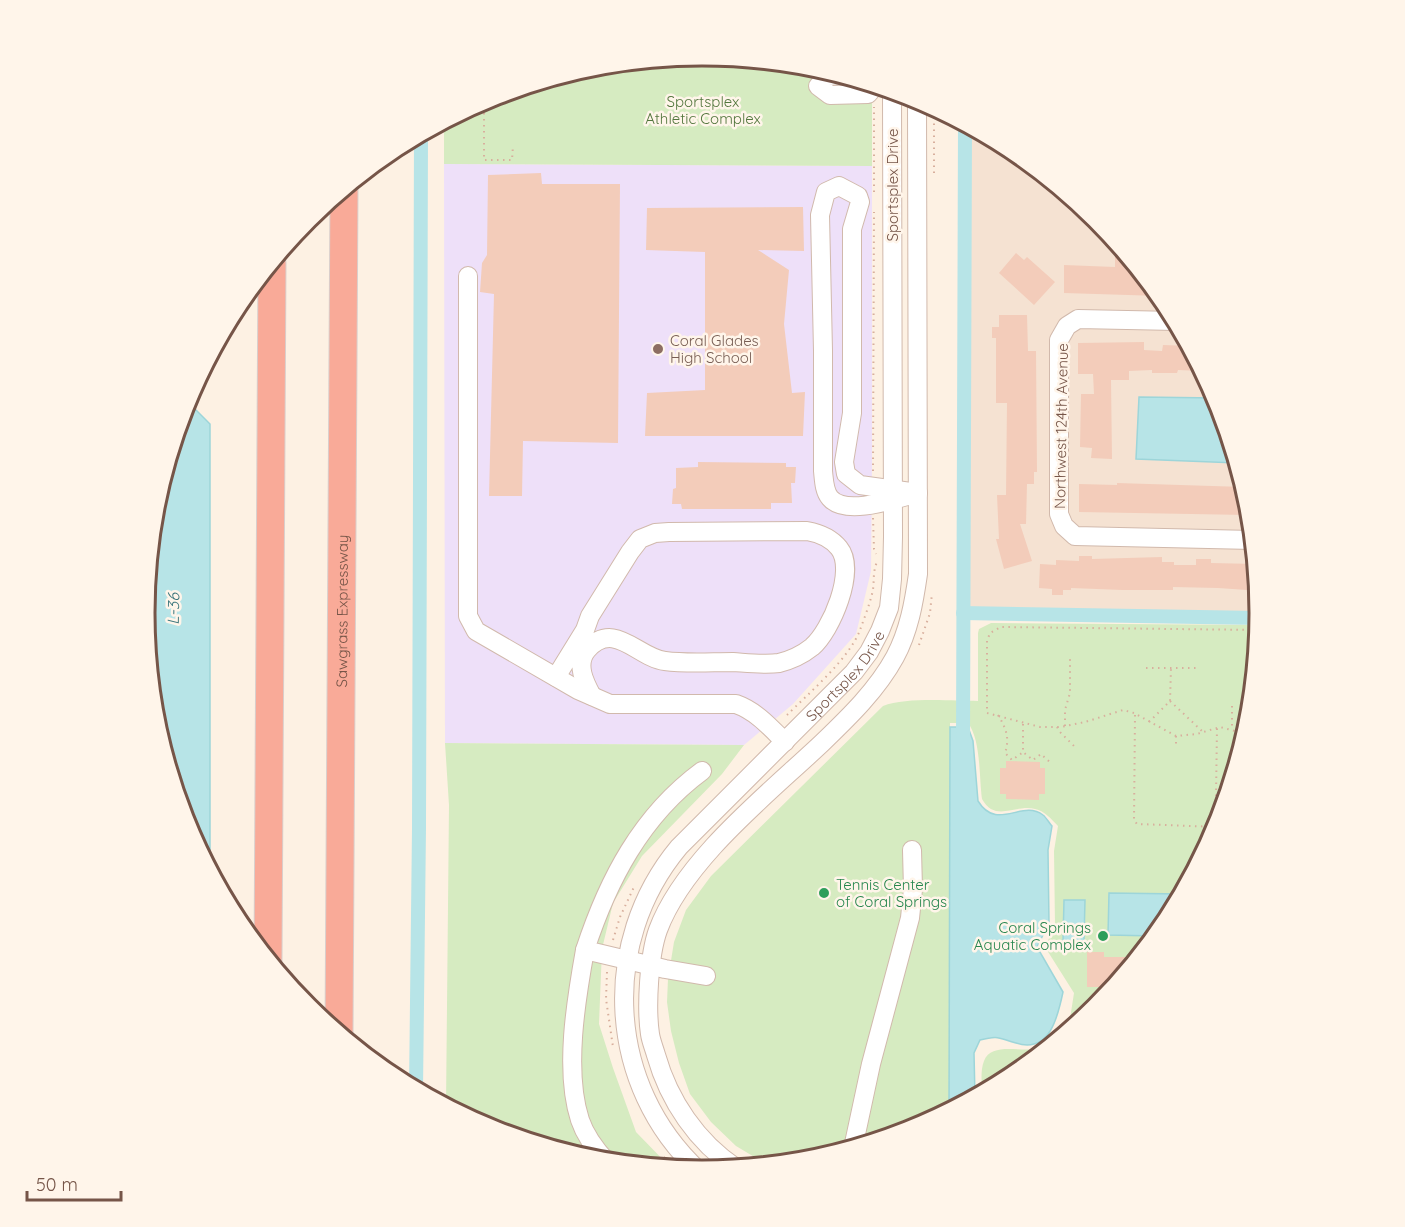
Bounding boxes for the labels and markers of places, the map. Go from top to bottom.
place label: Coral Glades High School [670,331,759,367]
marker: Coral Glades High School [651,342,665,356]
place label: Tennis Center of Coral Springs [836,875,947,911]
marker: Tennis Center of Coral Springs [817,886,831,900]
place label: Coral Springs Aquatic Complex [974,918,1091,954]
marker: Coral Springs Aquatic Complex [1096,929,1110,943]

